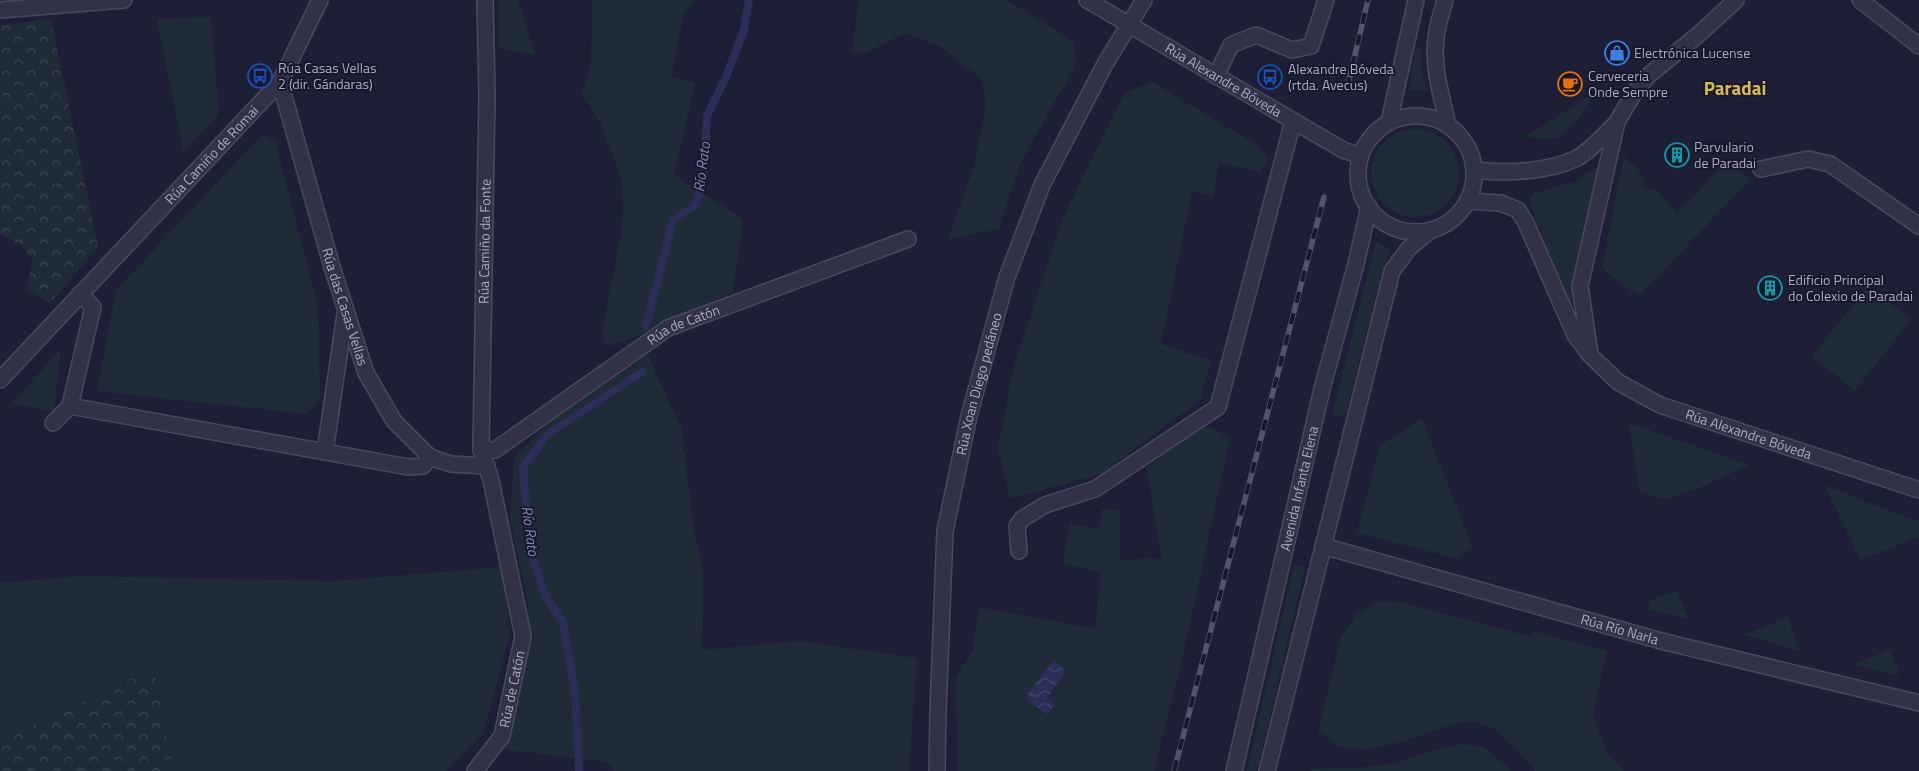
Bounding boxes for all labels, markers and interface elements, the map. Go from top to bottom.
street label: Rúa Alexandre Bóveda [1161,37,1286,122]
shop icon: Electrónica Lucense [1604,40,1630,66]
place label: Electrónica Lucense [1634,42,1750,63]
place label: Rúa Casas Vellas 2 (dir. Gándaras) [278,57,377,94]
place label: Alexandre Bóveda (rtda. Avecus) [1288,58,1394,95]
bus stop icon: Rúa Casas Vellas 2 (dir. Gándaras) [247,63,273,89]
bus stop icon: Alexandre Bóveda (rtda. Avecus) [1257,64,1283,90]
place label: Cerveceria Onde Sempre [1588,65,1668,102]
cafe icon: Cerveceria Onde Sempre [1557,71,1583,97]
district label: Paradai [1704,73,1766,102]
street label: Rúa Camiño de Romai [159,100,263,209]
place label: Parvulario de Paradai [1694,136,1756,173]
water label: Río Rato [687,140,716,193]
building icon: Parvulario de Paradai [1664,142,1690,168]
street label: Rúa Camiño da Fonte [472,179,496,304]
street label: Rúa das Casas Vellas [317,245,374,368]
place label: Edificio Principal do Colexio de Paradai [1788,269,1913,306]
building icon: Edificio Principal do Colexio de Paradai [1757,275,1783,301]
street label: Rúa de Catón [642,299,723,350]
street label: Rúa Xoan Diego pedáneo [950,310,1007,457]
street label: Rúa Alexandre Bóveda [1683,403,1815,464]
street label: Avenida Infanta Elena [1274,424,1323,553]
water label: Río Rato [516,504,545,558]
street label: Rúa Río Narla [1578,608,1661,650]
street label: Rúa de Catón [493,649,530,730]

